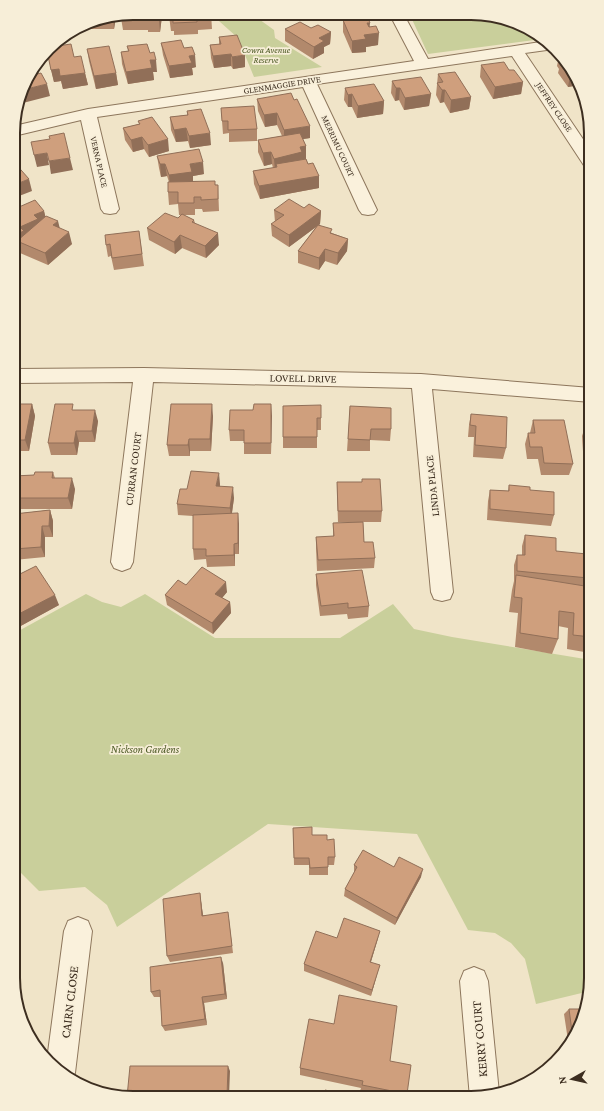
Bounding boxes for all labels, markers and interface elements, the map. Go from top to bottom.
park label: Cowra Avenue Reserve [242,45,291,65]
street label: GLENMAGGIE DRIVE [243,74,321,96]
street label: JEFFREY CLOSE [533,80,574,134]
street label: MERRIMU COURT [319,114,357,178]
street label: VERNA PLACE [88,136,110,189]
street label: LOVELL DRIVE [269,371,337,385]
street label: CURRAN COURT [123,432,143,506]
street label: LINDA PLACE [423,455,441,517]
park label: Nickson Gardens [111,743,180,755]
street label: CAIRN CLOSE [58,965,81,1039]
street label: KERRY COURT [469,1000,490,1078]
north arrow [552,1059,592,1099]
text: N [556,1075,569,1085]

